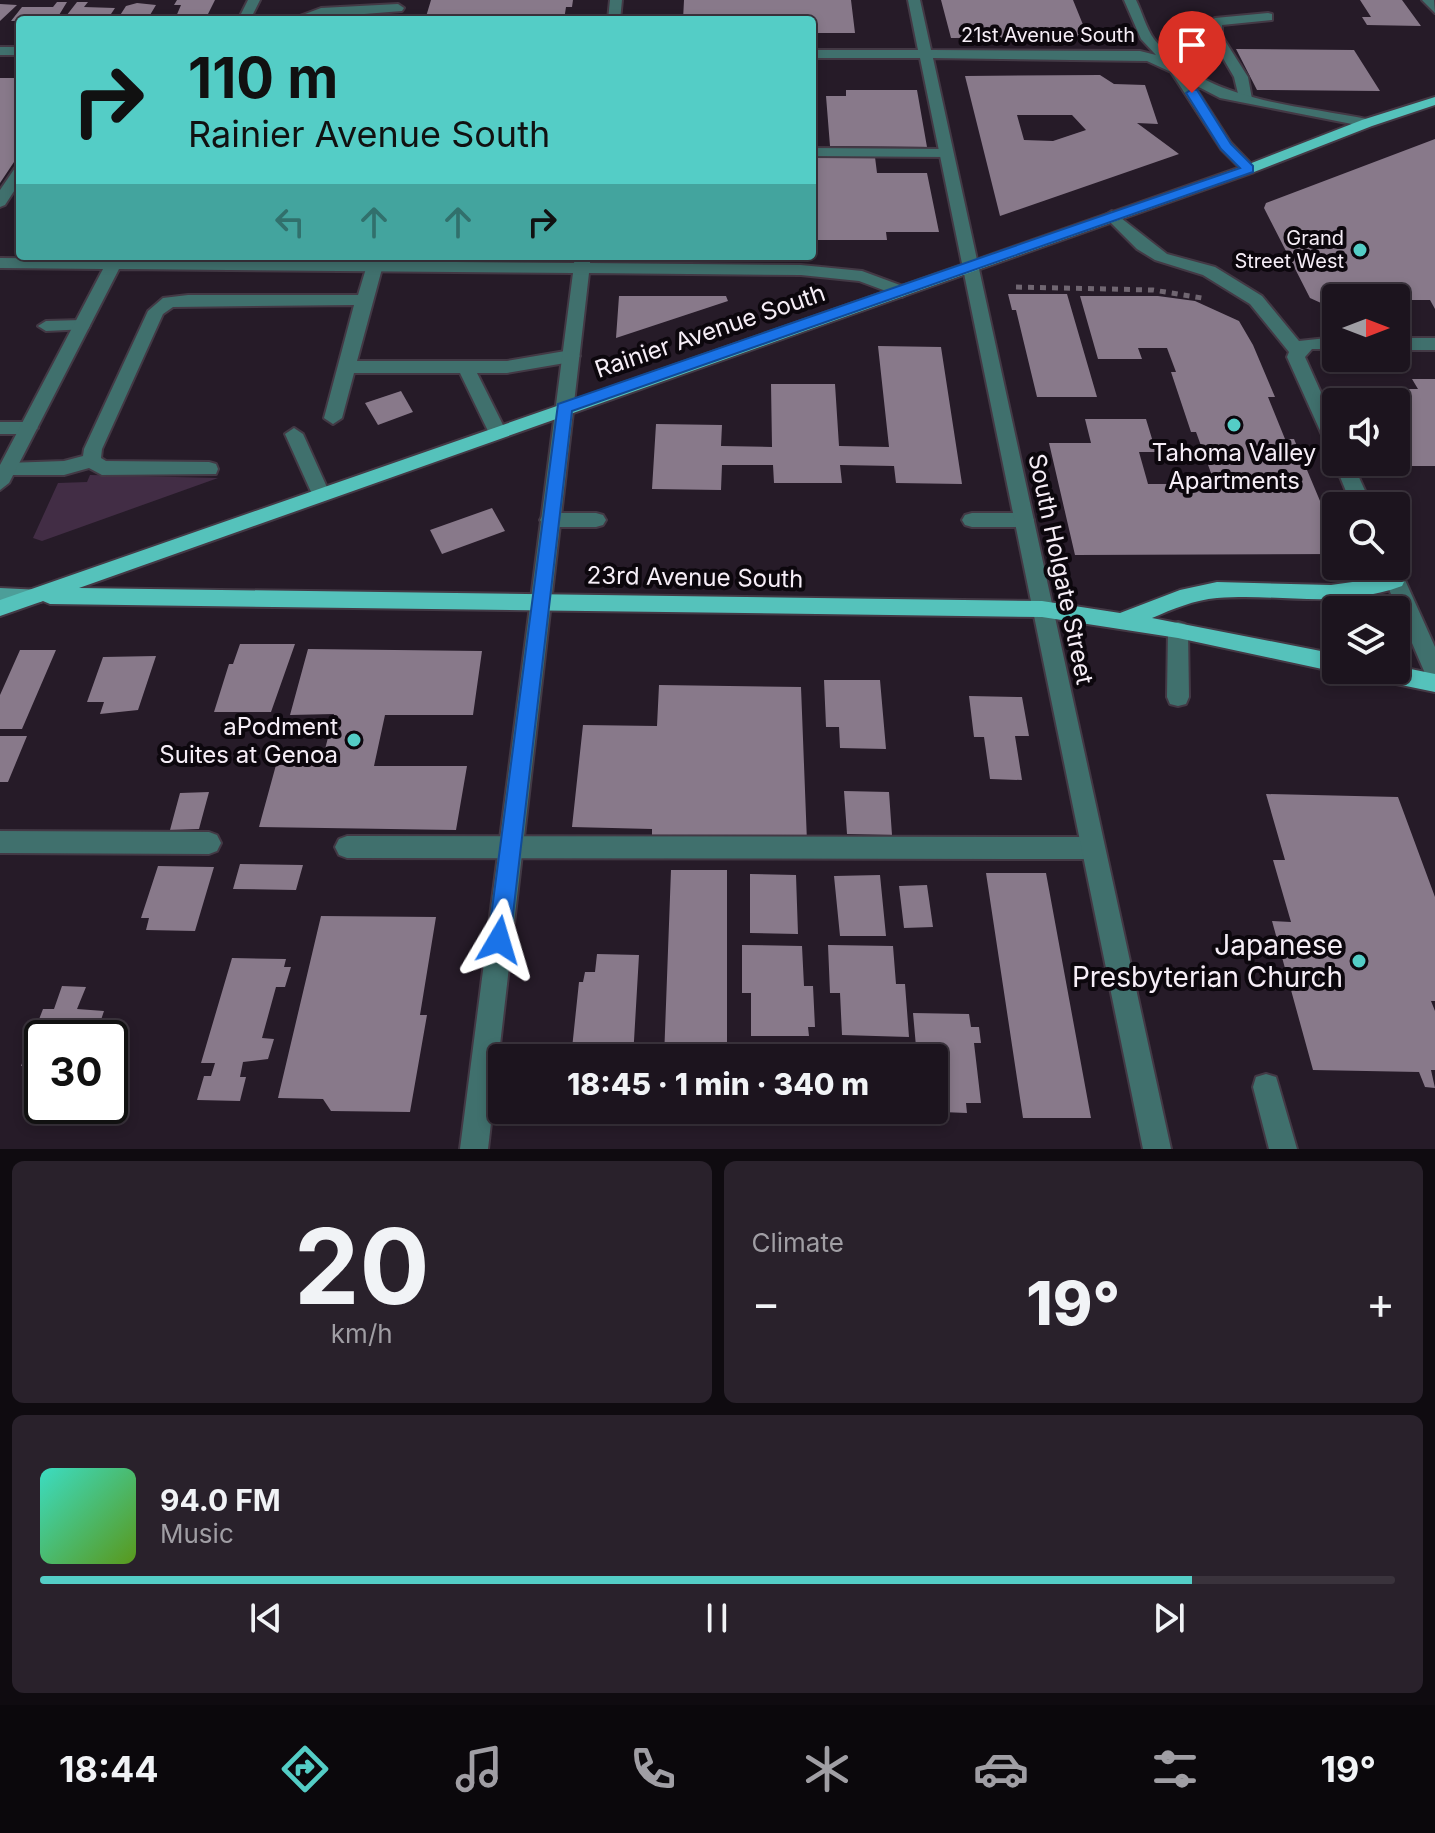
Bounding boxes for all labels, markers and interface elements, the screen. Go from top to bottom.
pin [1158,11,1226,93]
street label: 21st Avenue South [961,23,1135,47]
icon: arrive [1170,23,1214,67]
text: 110 m [188,44,338,112]
icon: right [56,48,160,152]
text: Rainier Avenue South [188,112,550,156]
icon: left [268,200,312,244]
icon: ahead [352,200,396,244]
icon: ahead [436,200,480,244]
icon: right [520,200,564,244]
place label: Grand Street West [1234,226,1344,273]
marker: Grand Street West [1351,241,1369,259]
street label: Rainier Avenue South [591,278,829,384]
north arrow [1322,284,1410,372]
map controls [1322,284,1410,684]
button: sound [1322,388,1410,476]
marker: Tahoma Valley Apartments [1225,416,1243,434]
place label: Tahoma Valley Apartments [1152,438,1316,495]
street label: South Holgate Street [1022,451,1100,687]
button: search [1322,492,1410,580]
street label: 23rd Avenue South [586,561,804,593]
button: layers [1322,596,1410,684]
place label: aPodment Suites at Genoa [159,712,338,769]
marker: aPodment Suites at Genoa [345,731,363,749]
position arrow [457,898,541,982]
place label: Japanese Presbyterian Church [1072,928,1343,994]
marker: Japanese Presbyterian Church [1350,952,1368,970]
speed limit sign: 30 [24,1020,128,1124]
text: 18:45 · 1 min · 340 m [567,1066,869,1102]
text: 20 [294,1203,430,1329]
text: Climate [752,1227,844,1258]
text: 19° [1026,1267,1120,1339]
text: − [752,1276,781,1330]
text: + [1366,1276,1395,1330]
text: km/h [331,1318,393,1349]
text: 94.0 FM [160,1482,281,1518]
text: Music [160,1518,234,1549]
icon: previous [244,1596,288,1640]
icon: pause [695,1596,739,1640]
icon: next [1147,1596,1191,1640]
icon: directions [277,1741,333,1797]
icon: music [451,1741,507,1797]
icon: phone [625,1741,681,1797]
icon: climate [799,1741,855,1797]
icon: car [973,1741,1029,1797]
icon: filters [1147,1741,1203,1797]
text: 18:44 [59,1747,159,1791]
text: 19° [1321,1747,1376,1791]

